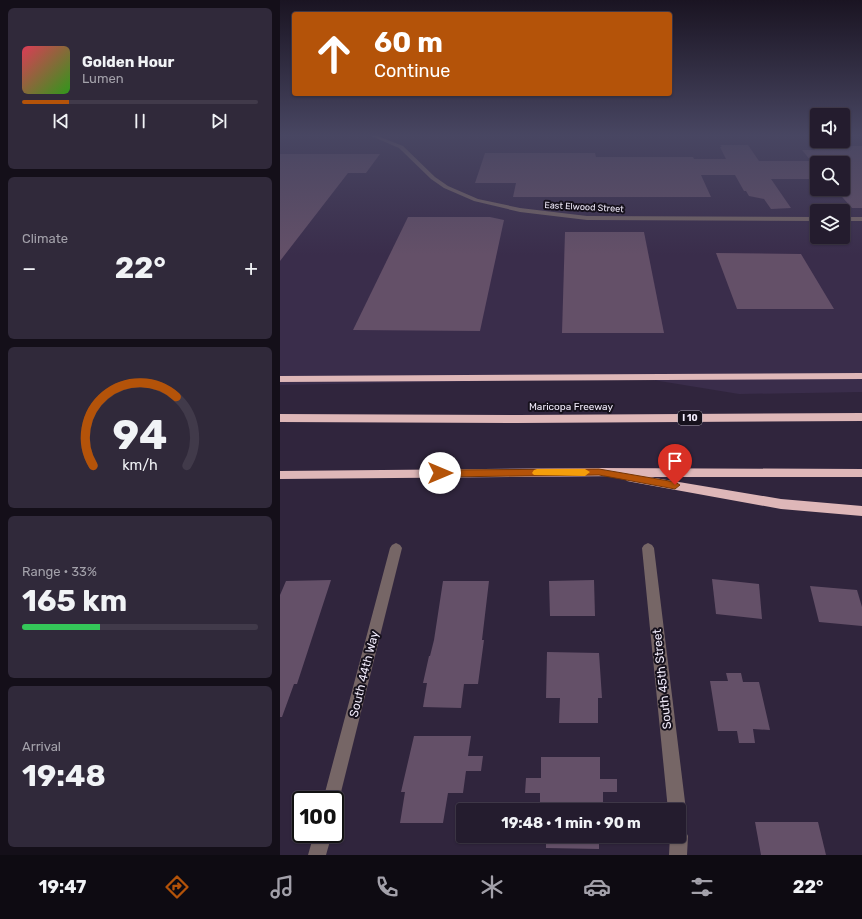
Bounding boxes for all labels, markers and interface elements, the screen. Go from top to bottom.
text: 60 m [374,26,443,59]
icon: ahead [308,28,360,80]
text: Golden Hour [82,53,174,71]
text: Continue [374,60,450,82]
text: Lumen [82,71,124,86]
map controls [810,108,850,244]
button: sound [810,108,850,148]
icon: previous [50,110,72,132]
icon: pause [129,110,151,132]
icon: next [208,110,230,132]
button: search [810,156,850,196]
street label: East Elwood Street [544,200,624,214]
button: layers [810,204,850,244]
text: Climate [22,231,68,246]
text: 22° [115,250,166,286]
text: − [22,255,36,282]
text: + [244,255,258,282]
street label: Maricopa Freeway [529,401,614,413]
text: 94 [113,409,167,458]
road number: I 10 [678,411,702,425]
pin [658,444,692,485]
icon: arrive [664,450,686,472]
position arrow [419,452,461,494]
text: km/h [122,456,158,473]
text: Range · 33% [22,564,97,579]
text: 165 km [22,583,127,619]
street label: South 45th Street [650,628,674,730]
street label: South 44th Way [346,629,382,719]
text: Arrival [22,739,61,754]
text: 19:48 [22,758,106,794]
speed limit sign: 100 [292,791,344,843]
text: 19:48 · 1 min · 90 m [501,814,641,832]
icon: directions [163,873,191,901]
icon: music [268,873,296,901]
icon: phone [373,873,401,901]
icon: climate [478,873,506,901]
icon: car [583,873,611,901]
icon: filters [688,873,716,901]
text: 19:47 [38,876,86,898]
text: 22° [793,876,824,898]

